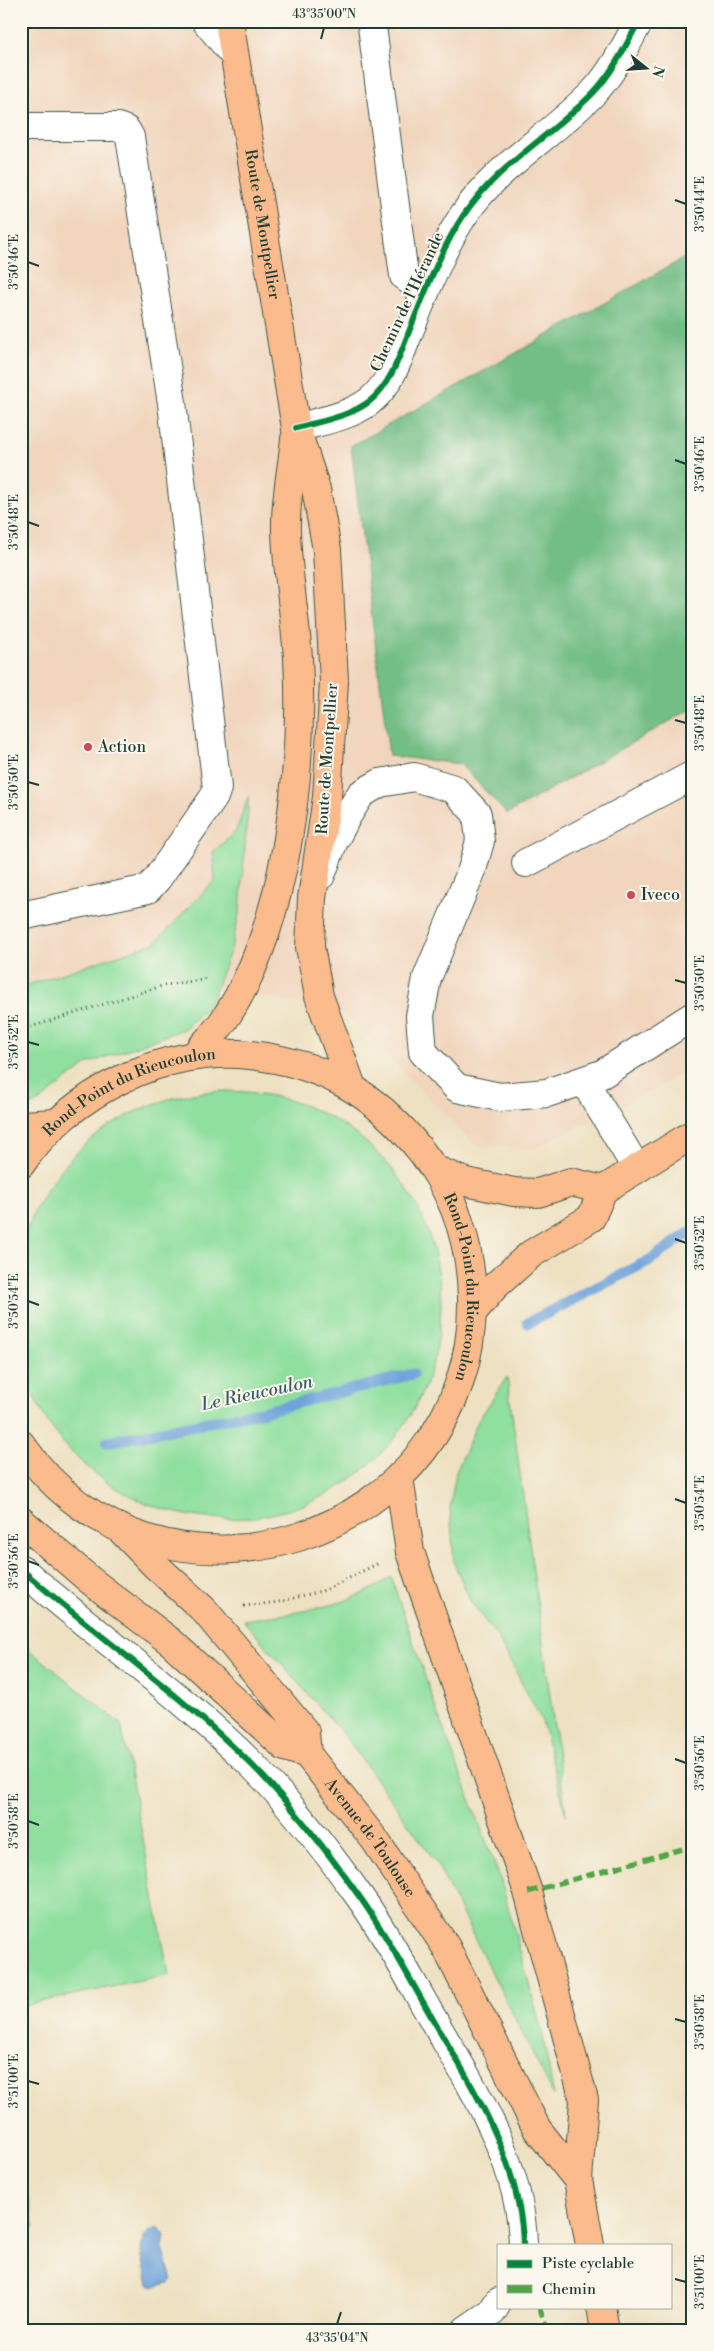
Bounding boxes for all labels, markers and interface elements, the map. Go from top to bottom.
text: 43°35'00"N [292,7,356,22]
north arrow [622,42,672,92]
text: N [647,64,668,79]
street label: Route de Montpellier [240,148,285,301]
text: 3°50'44"E [693,176,708,232]
street label: Chemin de l'Hérande [366,229,448,375]
text: 3°50'46"E [7,234,22,290]
text: 3°50'46"E [693,436,708,492]
text: 3°50'48"E [7,494,22,550]
street label: Route de Montpellier [312,682,342,835]
text: 3°50'48"E [693,695,708,751]
place label: Action [97,737,147,757]
marker: Action [82,741,94,753]
text: 3°50'50"E [7,754,22,810]
place label: Iveco [641,885,680,905]
marker: Iveco [625,889,637,901]
text: 3°50'50"E [693,955,708,1011]
text: 3°50'52"E [7,1015,22,1069]
street label: Rond-Point du Rieucoulon [38,1044,217,1141]
street label: Rond-Point du Rieucoulon [439,1190,482,1385]
text: 3°50'52"E [693,1216,708,1270]
text: 3°50'54"E [7,1273,22,1329]
water label: Le Rieucoulon [198,1370,316,1416]
text: 3°50'54"E [693,1475,708,1531]
text: 3°50'56"E [7,1533,22,1589]
text: 3°50'56"E [693,1735,708,1791]
street label: Avenue de Toulouse [319,1774,420,1901]
text: 3°50'58"E [7,1793,22,1849]
text: 3°50'58"E [693,1994,708,2050]
text: 3°51'00"E [7,2054,22,2108]
legend [497,2244,672,2308]
text: Piste cyclable [542,2254,634,2273]
text: 3°51'00"E [693,2255,708,2309]
text: Chemin [542,2280,596,2299]
text: 43°35'04"N [306,2331,368,2346]

